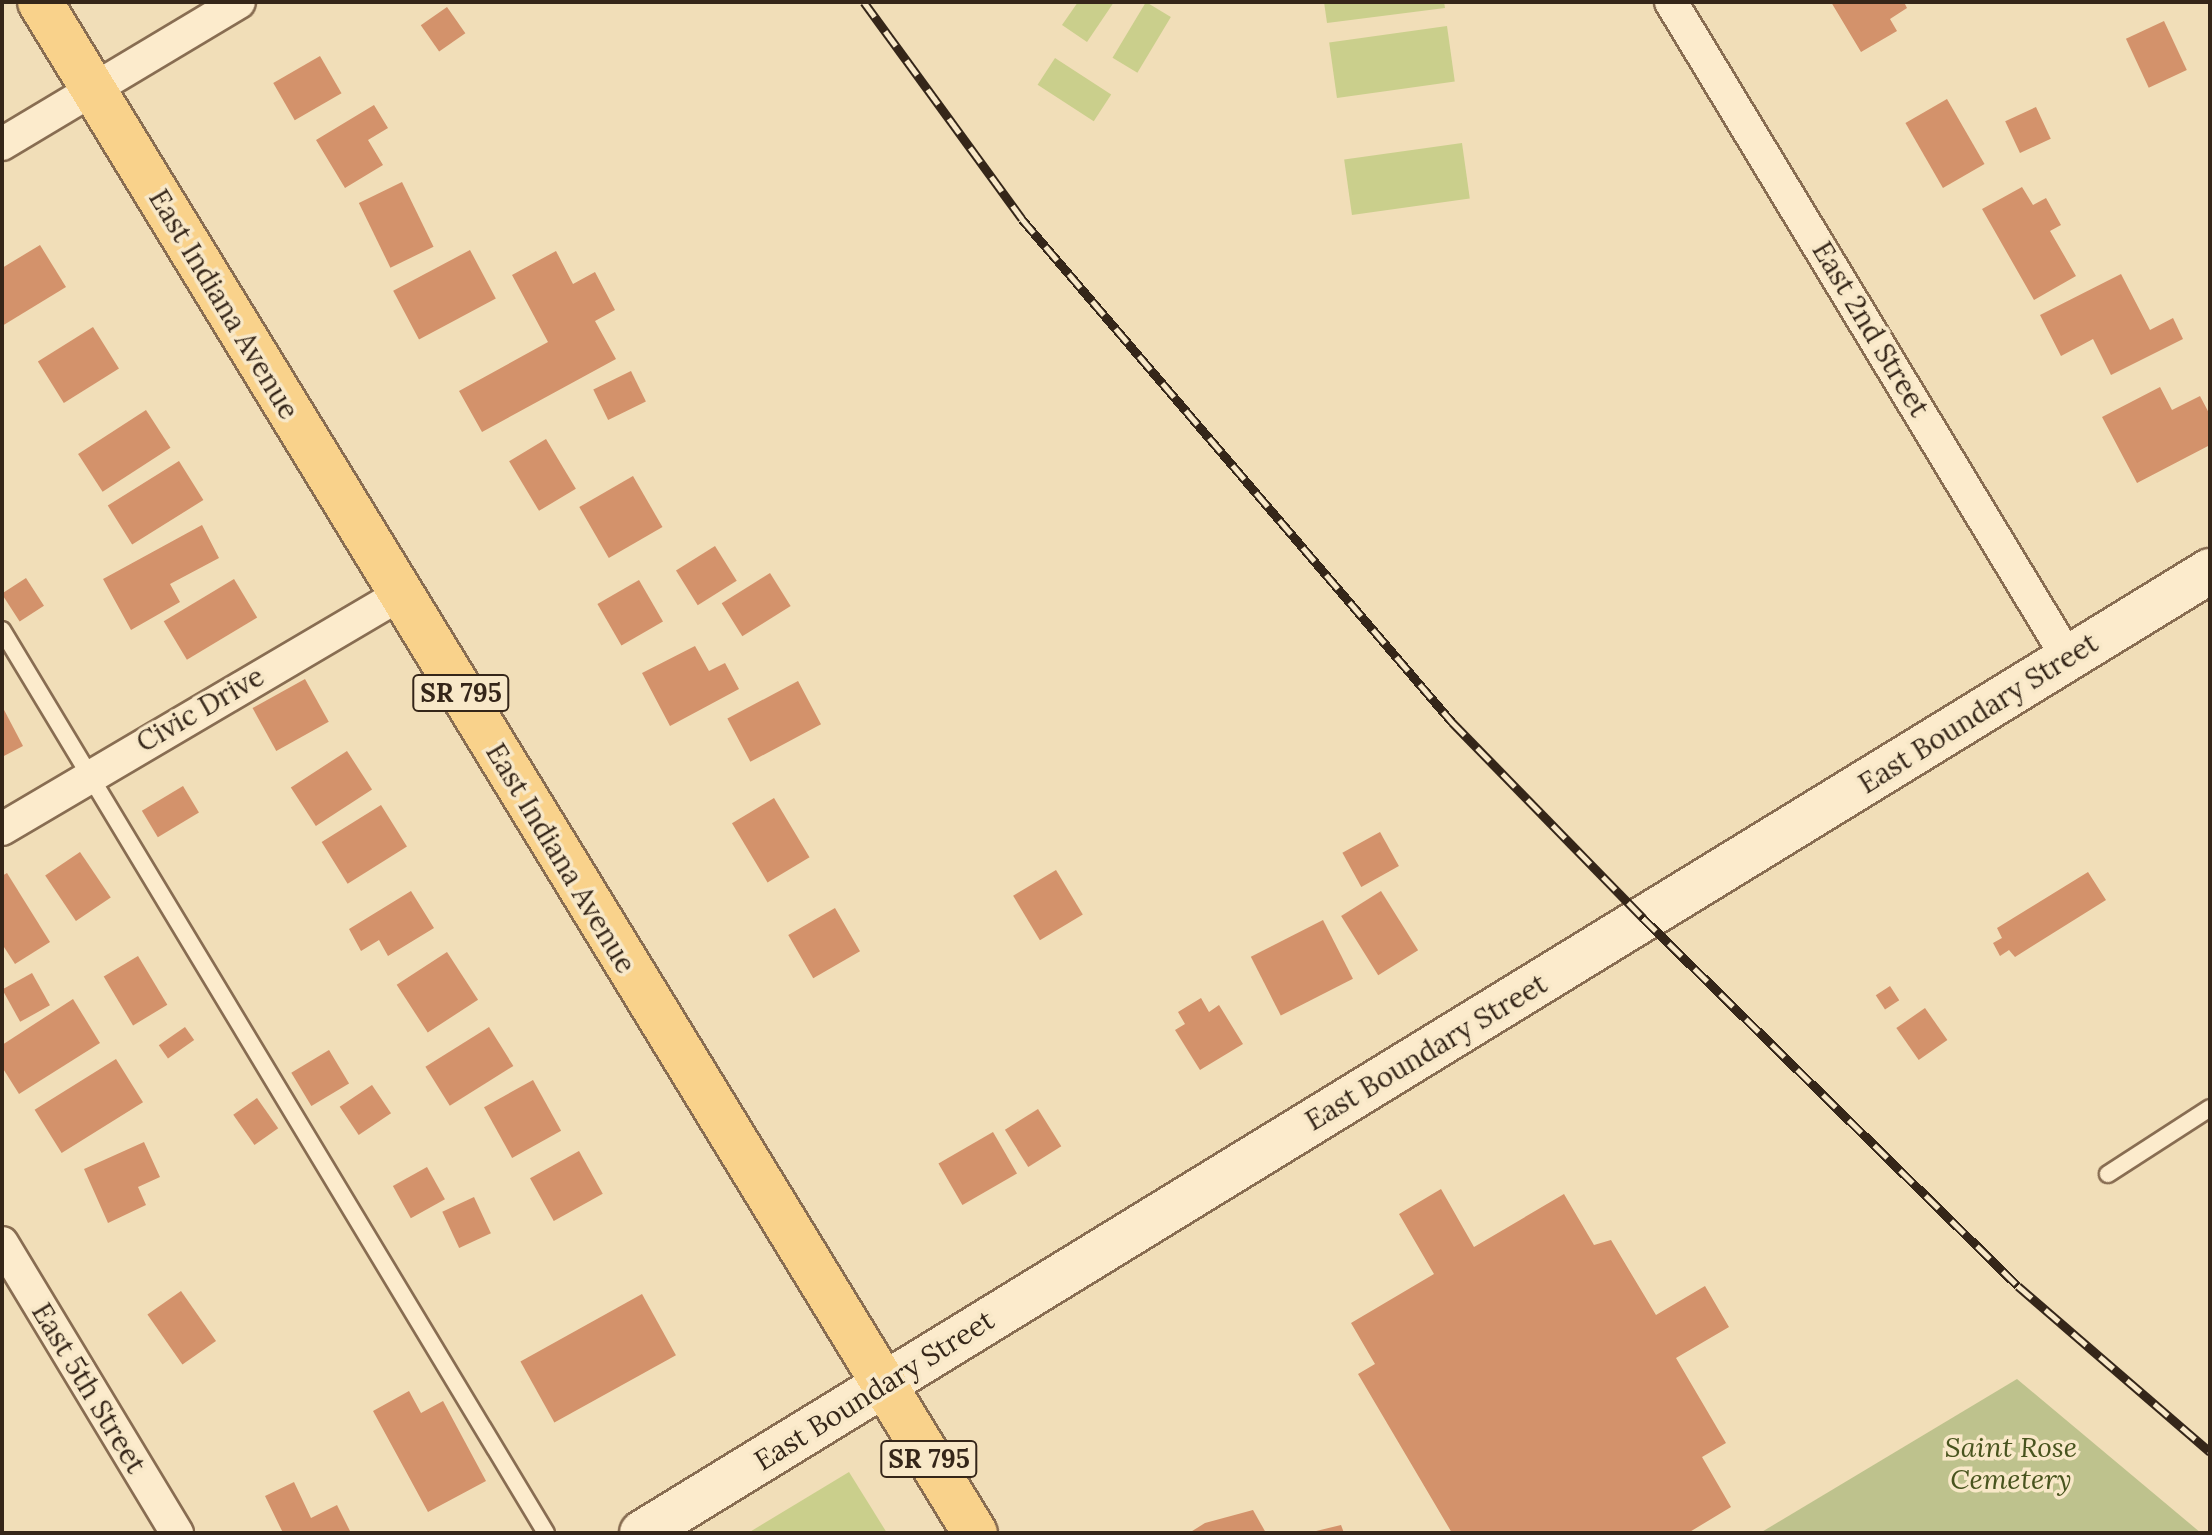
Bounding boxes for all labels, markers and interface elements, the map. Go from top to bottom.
street label: East Indiana Avenue [142,183,306,425]
street label: East 2nd Street [1805,235,1937,423]
street label: East Boundary Street [1852,626,2104,800]
street label: Civic Drive [130,659,270,759]
road number: SR 795 [411,671,511,715]
street label: East Indiana Avenue [479,737,643,979]
street label: East Boundary Street [1299,967,1553,1137]
street label: East 5th Street [25,1297,153,1479]
street label: East Boundary Street [748,1303,1000,1477]
park label: Saint Rose Cemetery [1945,1430,2077,1496]
road number: SR 795 [879,1437,979,1481]

